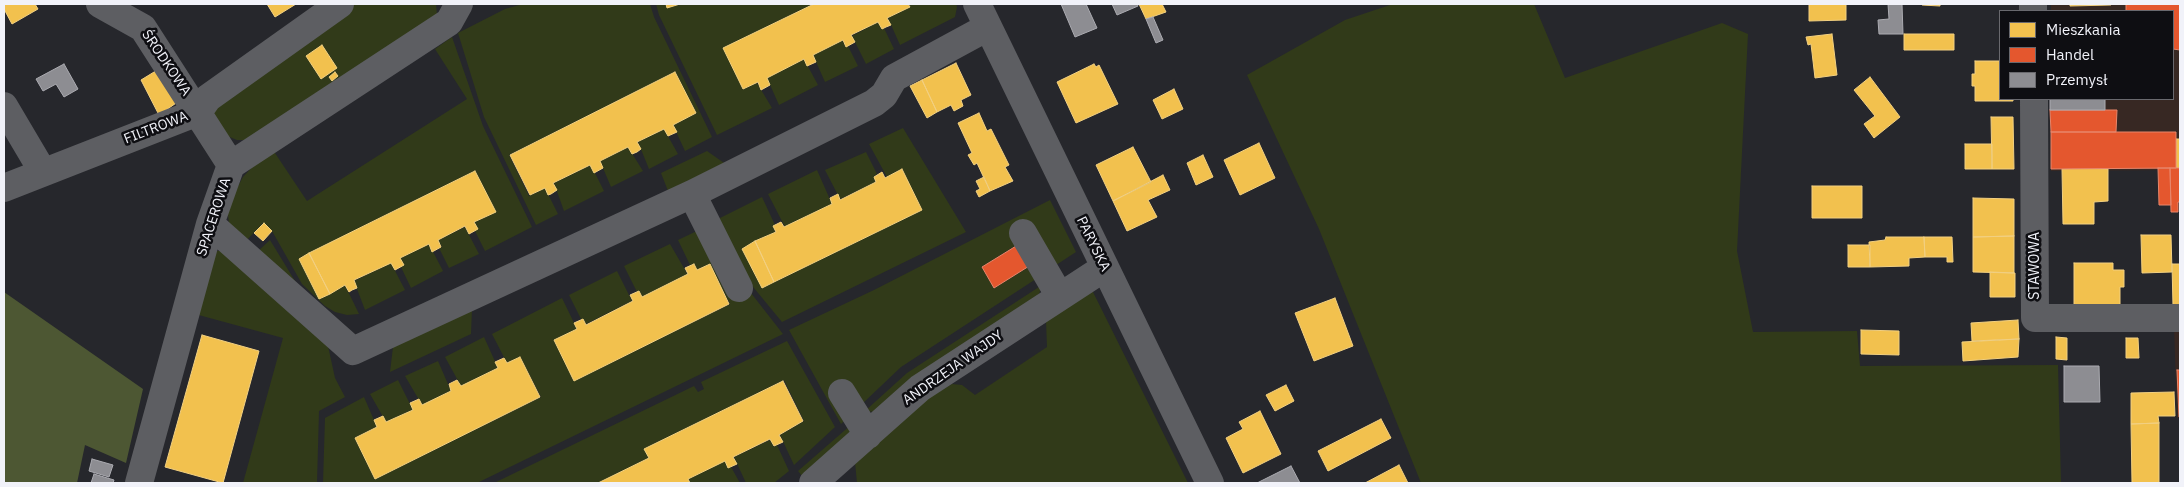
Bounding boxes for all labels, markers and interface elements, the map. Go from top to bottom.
legend [1999,10,2174,100]
text: Mieszkania [2046,20,2120,39]
street label: ŚRODKOWA [138,27,194,99]
text: Handel [2046,45,2094,64]
text: Przemysł [2046,70,2107,89]
street label: FILTROWA [121,108,191,148]
street label: SPACEROWA [193,176,235,258]
street label: PARYSKA [1072,214,1114,274]
street label: STAWOWA [2027,232,2043,300]
street label: ANDRZEJA WAJDY [900,327,1006,409]

